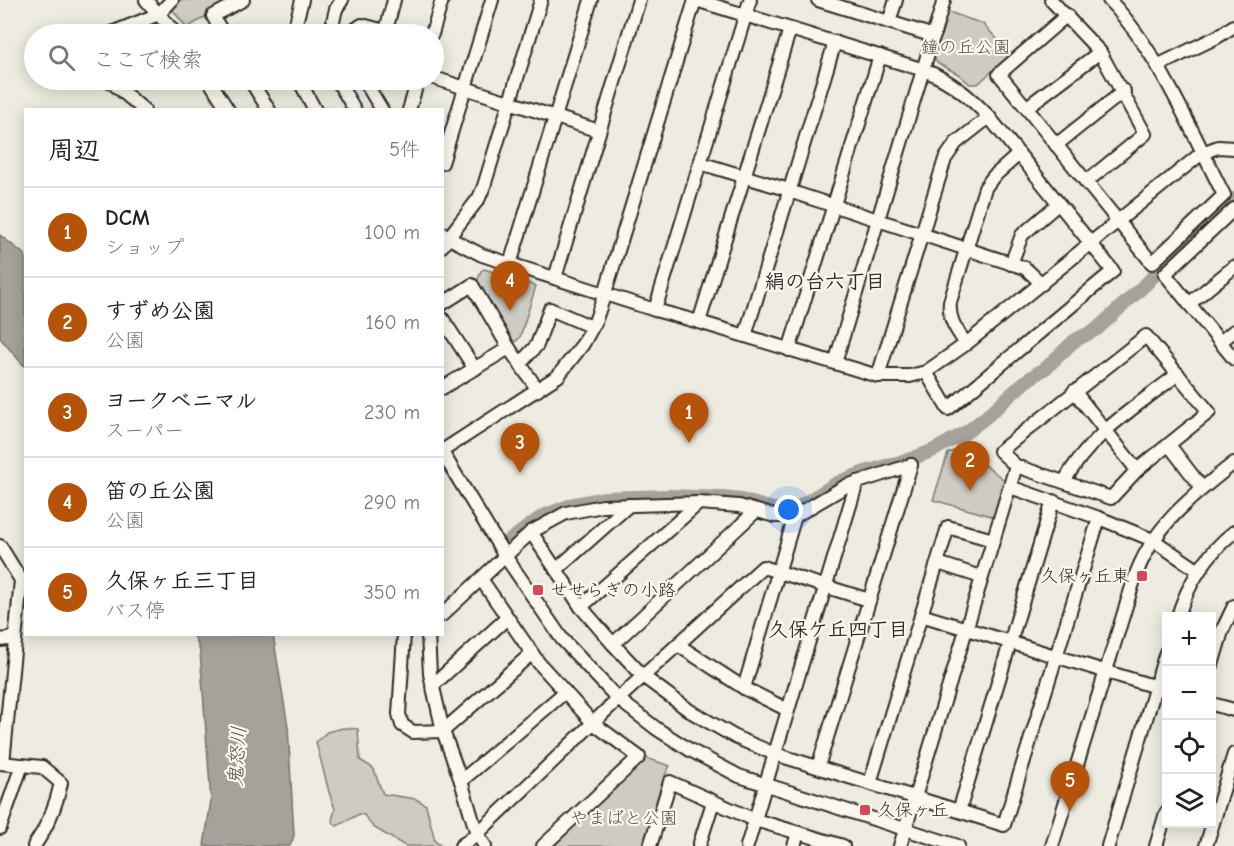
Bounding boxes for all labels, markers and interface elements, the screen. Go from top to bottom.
search box [24,24,444,90]
park label: 鐘の丘公園 [921,37,1011,58]
icon: search [45,41,78,74]
text: ここで検索 [93,47,203,73]
text: 周辺 [48,136,100,166]
text: 5件 [389,138,420,161]
text: DCM [105,205,150,231]
text: 1 [64,221,71,244]
text: 100 m [365,221,420,244]
text: ショップ [105,236,184,259]
pin: 4 [490,262,530,311]
district label: 絹の台六丁目 [765,270,885,293]
text: すずめ公園 [105,298,215,324]
text: 2 [63,311,72,334]
text: 160 m [366,311,420,334]
text: 公園 [105,329,145,352]
text: ヨークベニマル [105,388,257,414]
pin: 1 [670,394,708,443]
text: 3 [63,401,72,424]
text: 230 m [364,401,420,424]
text: スーパー [105,419,184,442]
pin: 3 [500,424,540,473]
pin: 2 [950,442,990,491]
text: 笛の丘公園 [105,478,215,504]
text: 4 [63,491,72,514]
text: 290 m [364,491,420,514]
your location [774,495,803,524]
text: 公園 [105,509,145,532]
place label: 久保ヶ丘東 [1040,566,1130,587]
text: 久保ヶ丘三丁目 [105,568,259,594]
marker: 久保ヶ丘東 [1135,569,1149,583]
place label: せせらぎの小路 [550,580,676,601]
text: 5 [62,581,73,604]
text: 350 m [364,581,420,604]
marker: せせらぎの小路 [531,583,545,597]
text: バス停 [105,599,165,622]
map controls [1162,612,1216,828]
button: + [1162,612,1216,666]
district label: 久保ケ丘四丁目 [768,618,908,641]
button: − [1162,666,1216,720]
button: locate [1162,720,1216,774]
water label: 鬼怒川 [223,725,251,787]
pin: 5 [1050,762,1090,811]
button: layers [1162,774,1216,828]
place label: 久保ヶ丘 [877,800,949,821]
marker: 久保ヶ丘 [858,803,872,817]
park label: やまばと公園 [570,808,678,829]

